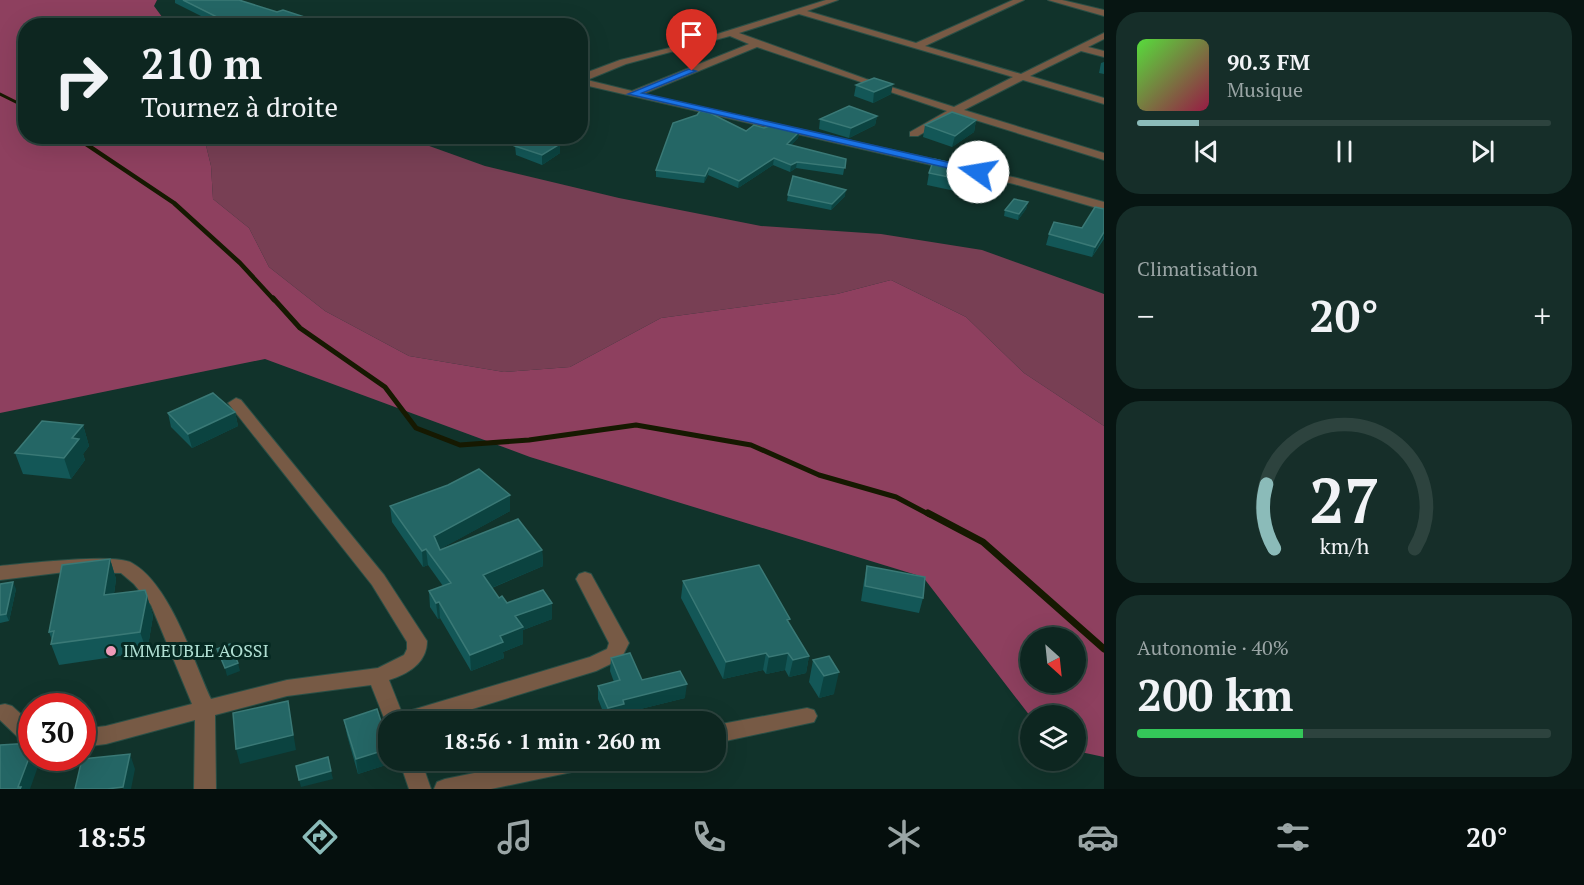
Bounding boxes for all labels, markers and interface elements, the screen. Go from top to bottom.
pin [666,9,717,71]
icon: arrive [675,18,708,51]
text: 210 m [141,35,262,91]
icon: right [42,42,120,120]
text: 90.3 FM [1227,47,1310,76]
text: Musique [1227,76,1303,103]
text: Tournez à droite [141,89,338,125]
icon: previous [1190,135,1223,168]
icon: pause [1328,135,1361,168]
icon: next [1466,135,1499,168]
position arrow [946,140,1010,204]
text: Climatisation [1137,255,1258,282]
text: 20° [1309,285,1379,345]
text: − [1137,294,1155,337]
text: + [1533,294,1551,337]
text: 27 [1309,458,1379,541]
text: km/h [1319,532,1369,560]
north arrow [1020,627,1086,693]
map controls [1020,627,1086,771]
text: Autonomie · 40% [1137,634,1289,661]
place label: IMMEUBLE AOSSI [123,638,269,662]
marker: IMMEUBLE AOSSI [104,644,118,658]
text: 200 km [1137,664,1293,724]
speed limit sign: 30 [18,693,96,771]
button: layers [1020,705,1086,771]
text: 18:56 · 1 min · 260 m [443,726,661,755]
icon: directions [299,816,341,858]
icon: music [494,816,536,858]
icon: phone [688,816,730,858]
icon: climate [883,816,925,858]
icon: car [1077,816,1119,858]
icon: filters [1272,816,1314,858]
text: 18:55 [76,819,147,855]
text: 20° [1466,819,1508,855]

